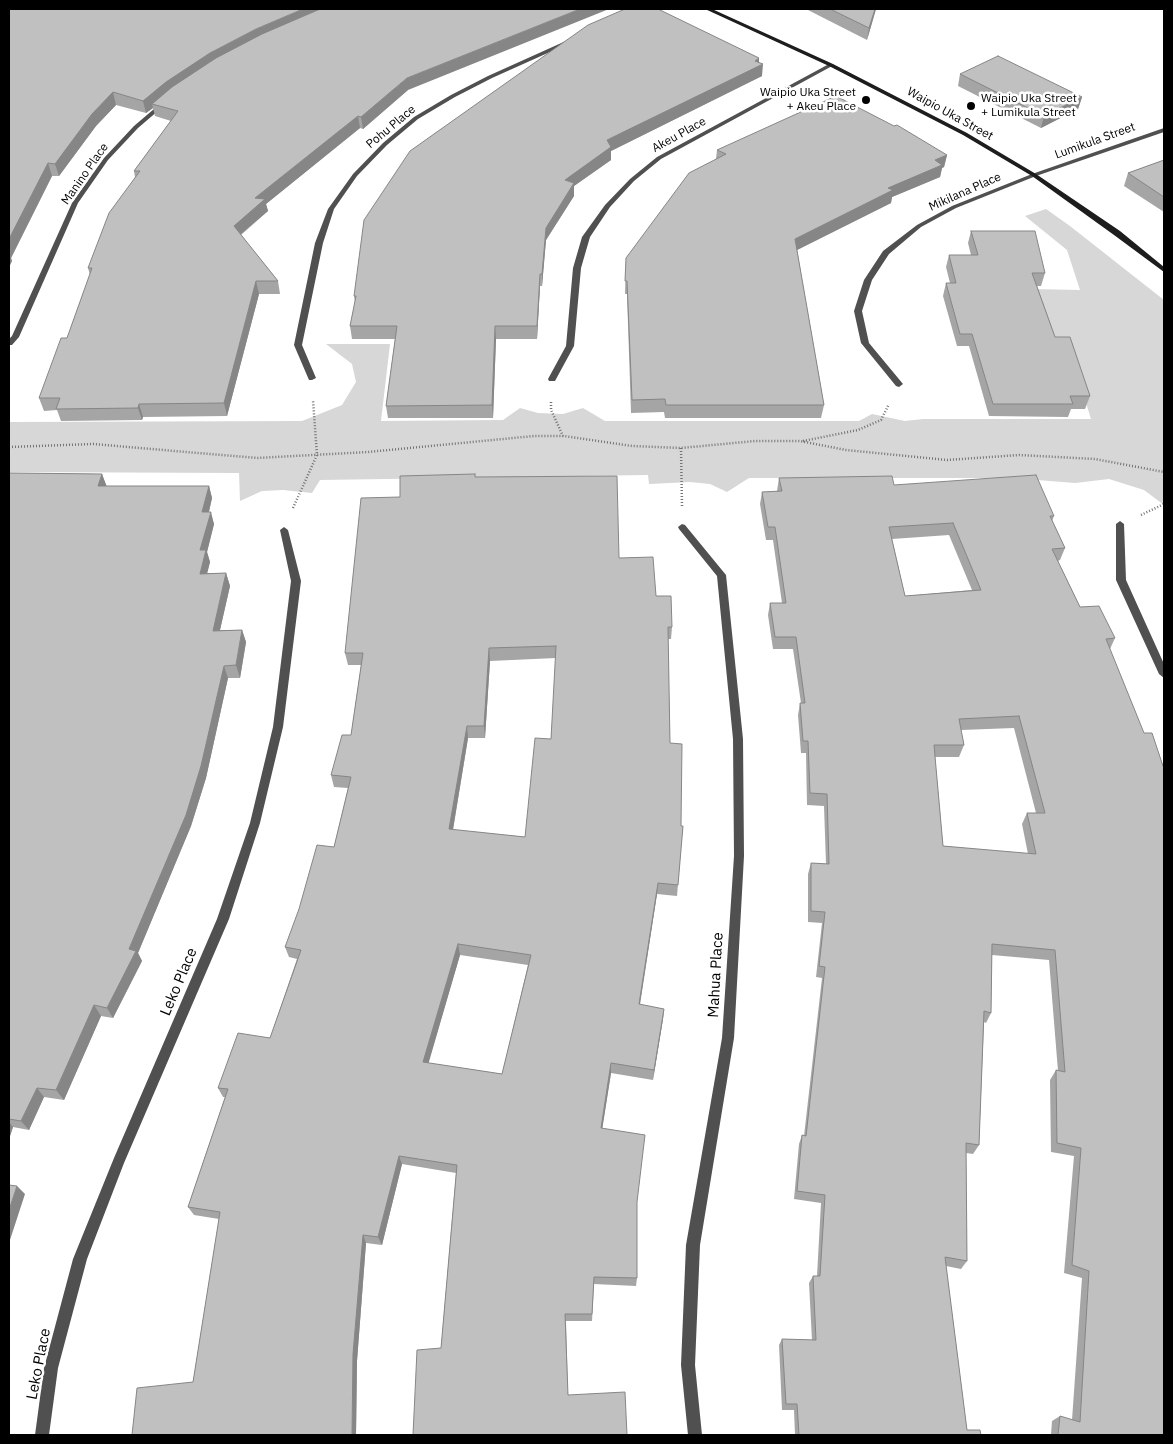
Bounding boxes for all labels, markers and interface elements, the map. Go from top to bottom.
street label: Waipio Uka Street [905,84,995,144]
place label: Waipio Uka Street + Akeu Place [760,86,856,114]
place label: Waipio Uka Street + Lumikula Street [981,92,1077,120]
marker: Waipio Uka Street + Akeu Place [860,94,872,106]
marker: Waipio Uka Street + Lumikula Street [965,100,977,112]
street label: Pohu Place [364,102,418,152]
street label: Akeu Place [649,114,709,156]
street label: Lumikula Street [1053,120,1137,162]
street label: Manino Place [59,140,111,208]
street label: Mikilana Place [927,170,1003,214]
street label: Mahua Place [705,932,727,1018]
street label: Leko Place [157,945,201,1019]
street label: Leko Place [23,1327,55,1401]

